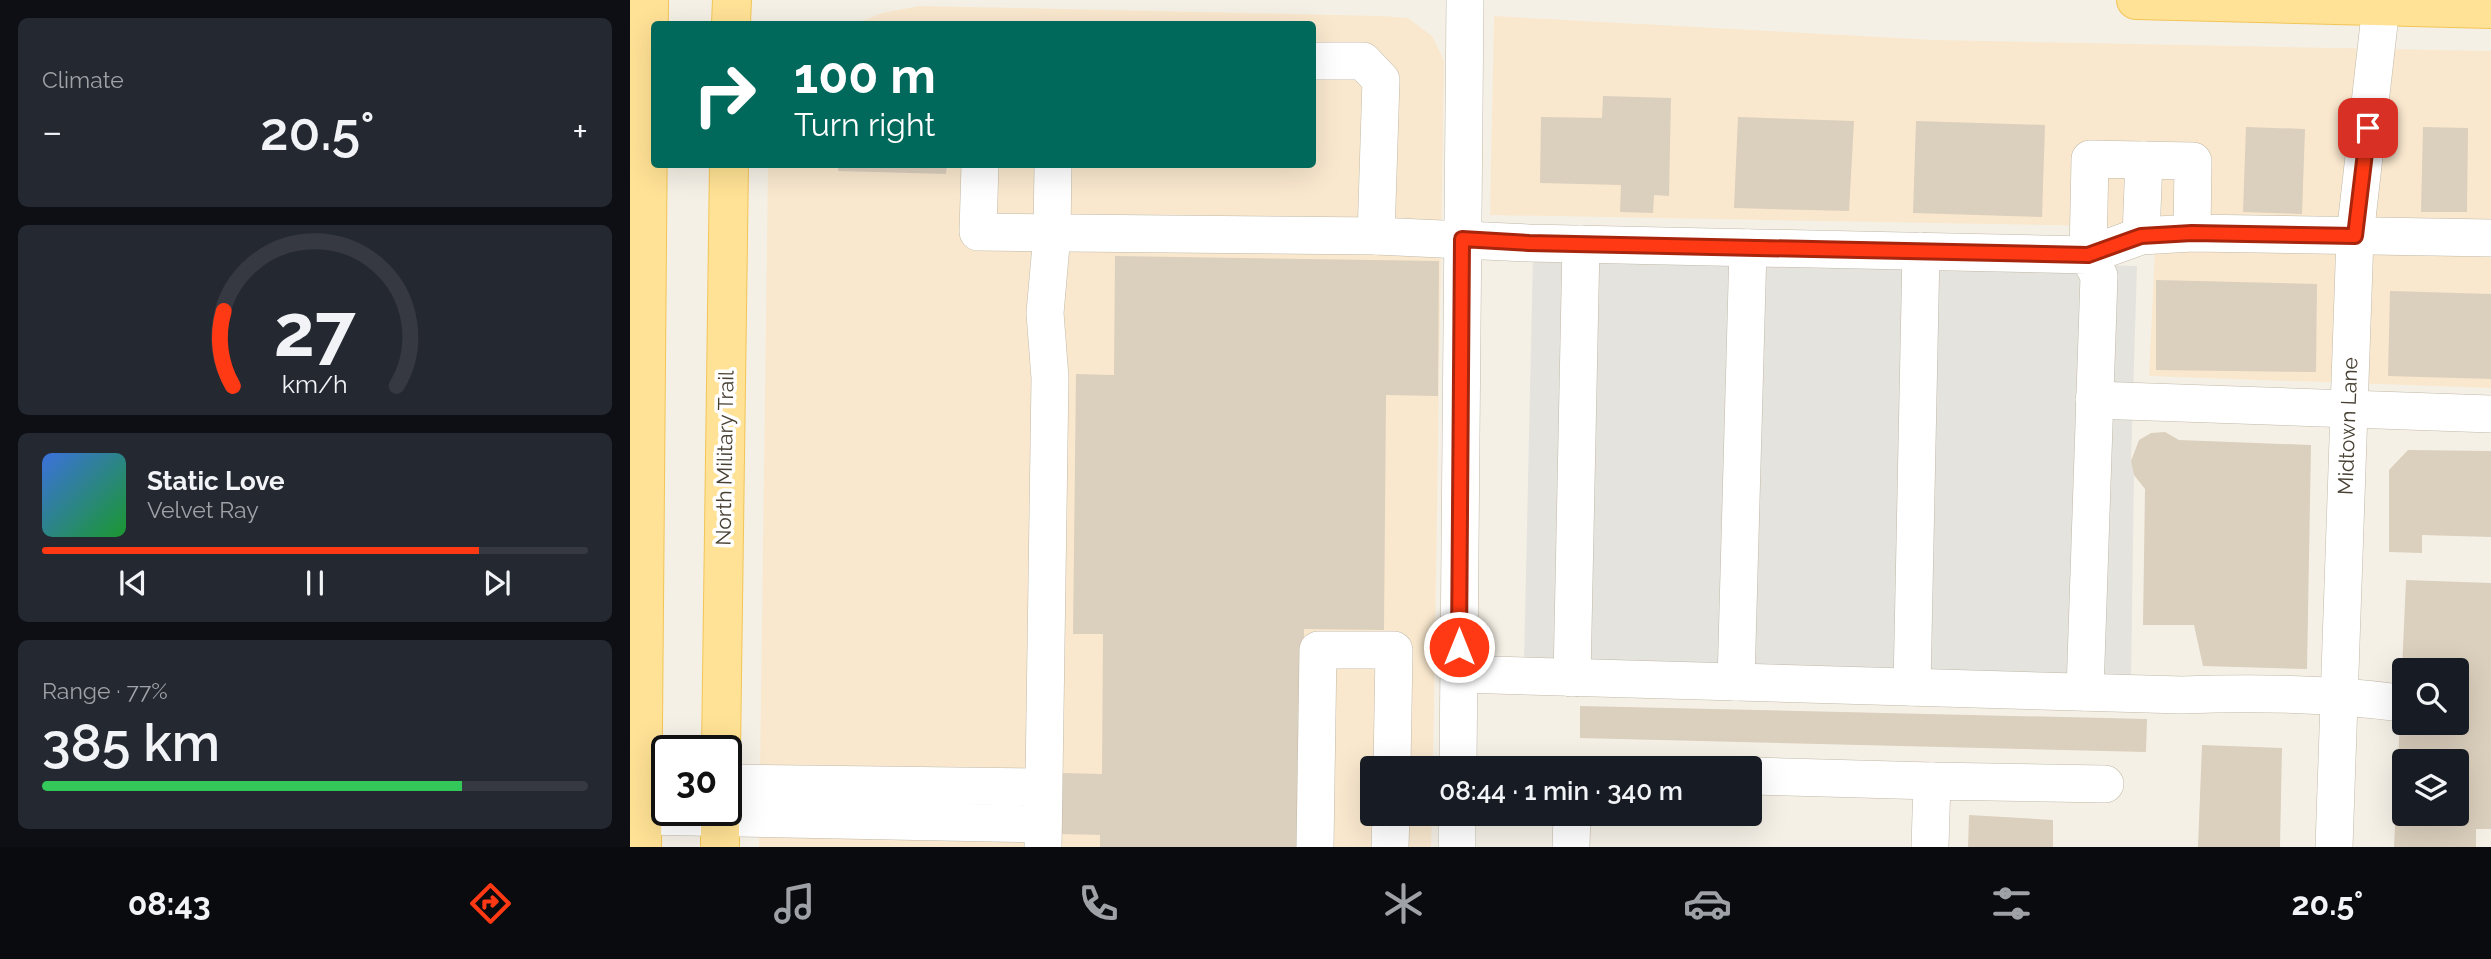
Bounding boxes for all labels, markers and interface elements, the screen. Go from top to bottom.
text: 100 m [794,47,936,104]
icon: right [679,49,770,140]
text: Climate [42,66,124,93]
pin [2338,98,2398,158]
text: 20.5° [260,101,375,162]
text: Turn right [794,106,935,143]
text: − [42,109,62,154]
text: + [572,109,588,154]
icon: arrive [2349,109,2387,147]
text: 27 [274,288,356,373]
street label: Midtown Lane [2333,357,2362,495]
text: km/h [282,369,348,399]
street label: North Military Trail [710,370,739,546]
text: Static Love [147,466,285,496]
text: Velvet Ray [147,496,259,523]
icon: previous [114,564,152,602]
icon: pause [296,564,334,602]
icon: next [478,564,516,602]
position arrow [1422,610,1496,684]
map controls [2392,658,2469,826]
button: search [2392,658,2469,735]
text: Range · 77% [42,677,168,704]
text: 385 km [42,712,220,773]
speed limit sign: 30 [651,735,742,826]
button: layers [2392,749,2469,826]
text: 08:44 · 1 min · 340 m [1439,776,1683,806]
icon: directions [466,879,515,928]
icon: music [770,879,819,928]
icon: phone [1074,879,1123,928]
icon: climate [1379,879,1428,928]
icon: car [1683,879,1732,928]
icon: filters [1987,879,2036,928]
text: 08:43 [128,885,211,922]
text: 20.5° [2292,885,2363,922]

